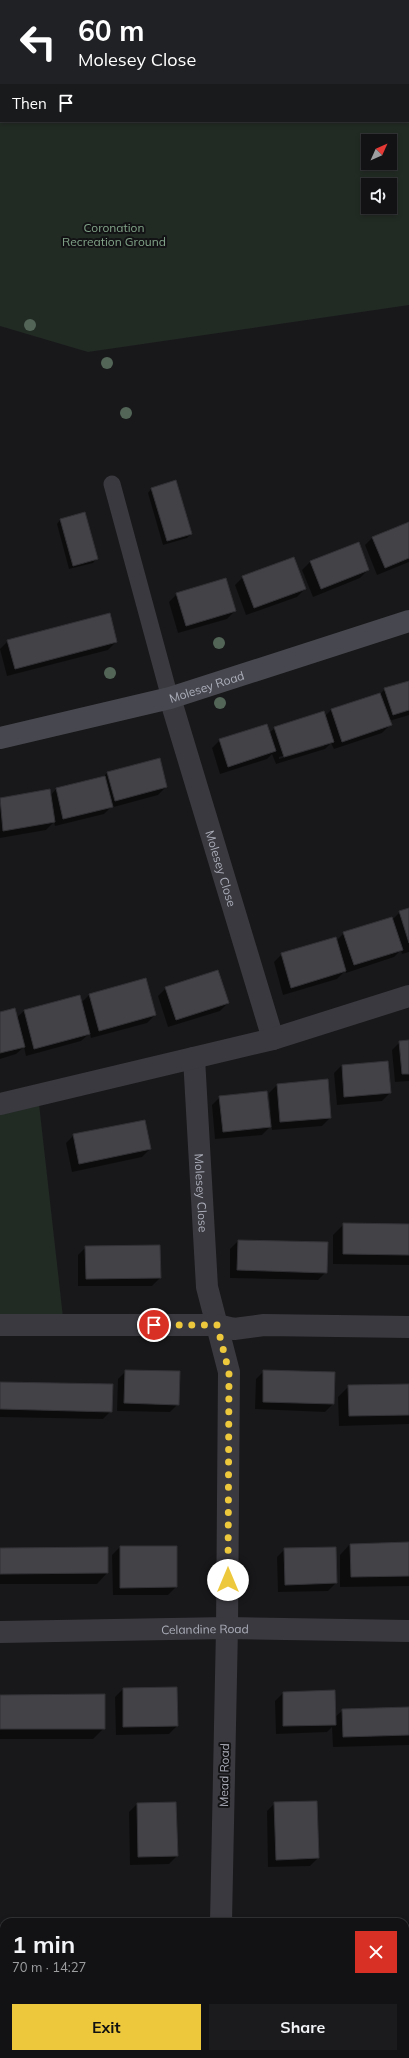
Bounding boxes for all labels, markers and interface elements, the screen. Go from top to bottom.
text: 60 m [78,13,144,48]
icon: left [12,16,64,68]
text: Molesey Close [78,48,196,71]
icon: arrive [55,92,77,114]
text: Then [12,94,47,113]
north arrow [361,134,397,170]
map controls [361,134,397,214]
button: sound [361,178,397,214]
park label: Coronation Recreation Ground [62,220,166,249]
street label: Molesey Road [167,667,246,705]
street label: Molesey Close [203,828,240,908]
street label: Molesey Close [192,1153,211,1233]
pin [137,1308,171,1342]
icon: arrive [143,1314,165,1336]
position arrow [207,1559,249,1601]
street label: Celandine Road [161,1620,249,1637]
street label: Mead Road [216,1743,232,1807]
text: 1 min [12,1929,75,1959]
button: close [355,1931,397,1973]
text: 70 m · 14:27 [12,1959,86,1975]
button: Exit [12,2004,201,2050]
button: Share [209,2004,397,2050]

